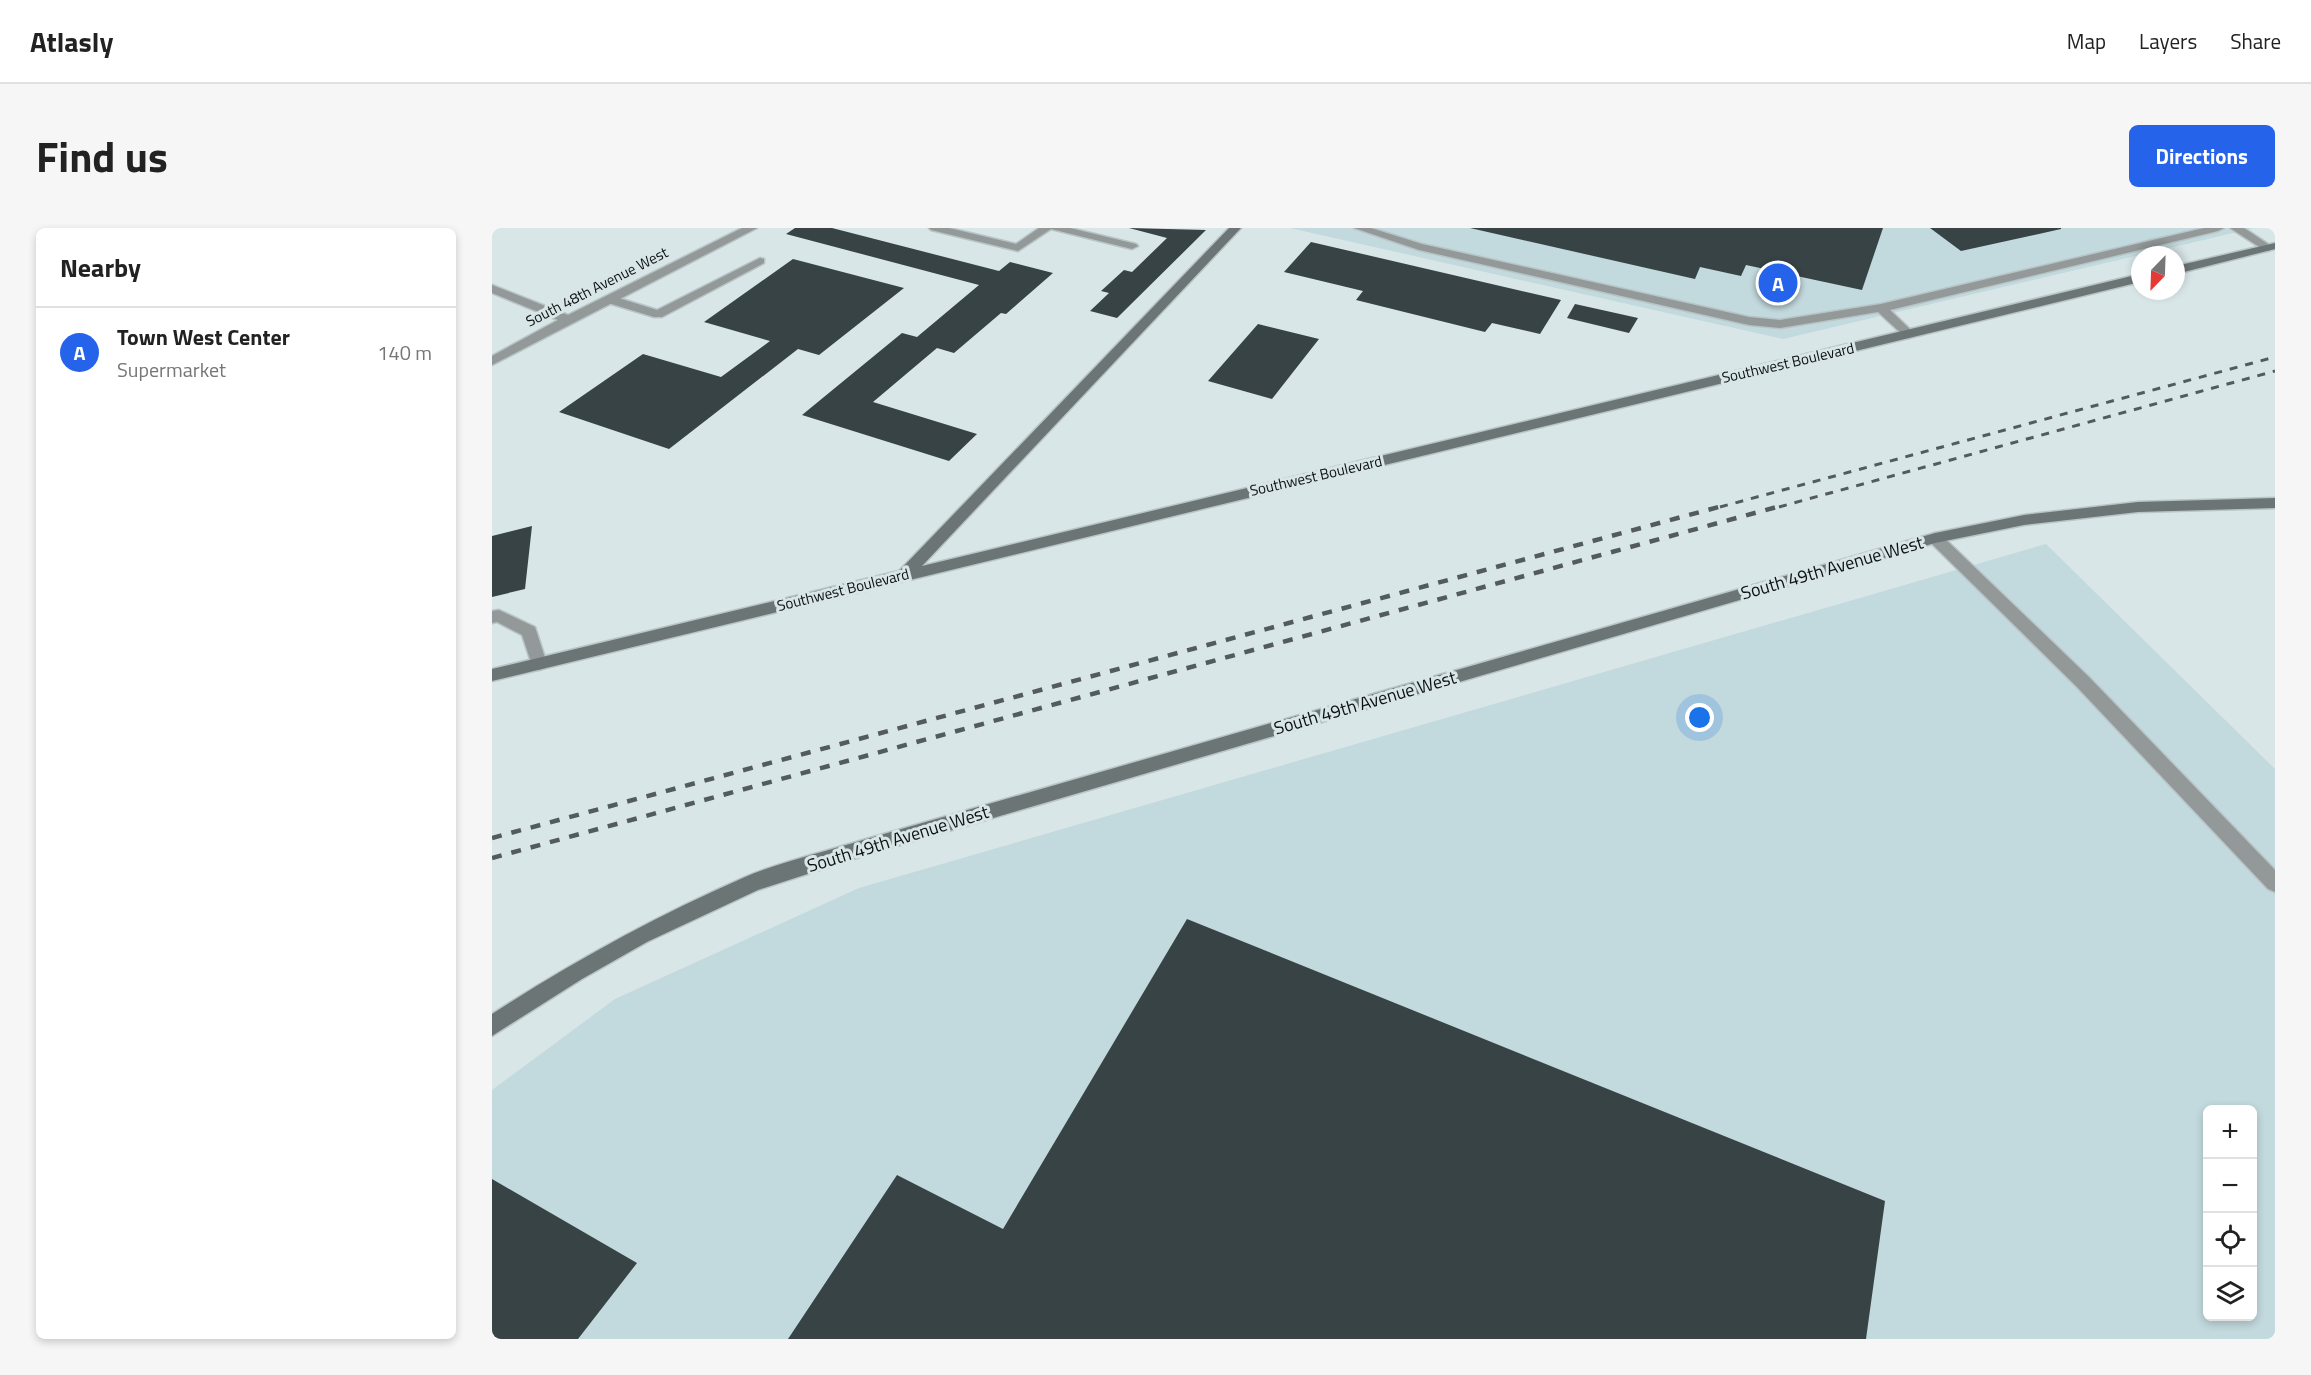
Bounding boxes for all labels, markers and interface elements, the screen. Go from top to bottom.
text: Atlasly [30,20,113,63]
text: Map [2067,25,2106,57]
text: Layers [2139,25,2197,57]
text: Share [2230,25,2281,57]
text: Find us [36,124,168,188]
button: Directions [2129,125,2275,187]
street label: South 48th Avenue West [522,240,673,332]
north arrow [2131,246,2185,300]
text: Nearby [60,248,141,287]
pin: A [1758,260,1798,306]
text: Town West Center [117,320,290,354]
street label: Southwest Boulevard [1719,336,1856,389]
text: A [73,337,86,368]
text: 140 m [377,337,432,368]
text: Supermarket [117,354,226,385]
street label: Southwest Boulevard [1247,449,1384,502]
street label: South 49th Avenue West [1738,528,1927,606]
street label: Southwest Boulevard [774,562,911,617]
street label: South 49th Avenue West [1271,663,1460,741]
your location [1685,703,1714,732]
street label: South 49th Avenue West [804,798,993,879]
map controls [2203,1105,2257,1321]
button: + [2203,1105,2257,1159]
button: − [2203,1159,2257,1213]
button: locate [2203,1213,2257,1267]
button: layers [2203,1267,2257,1321]

